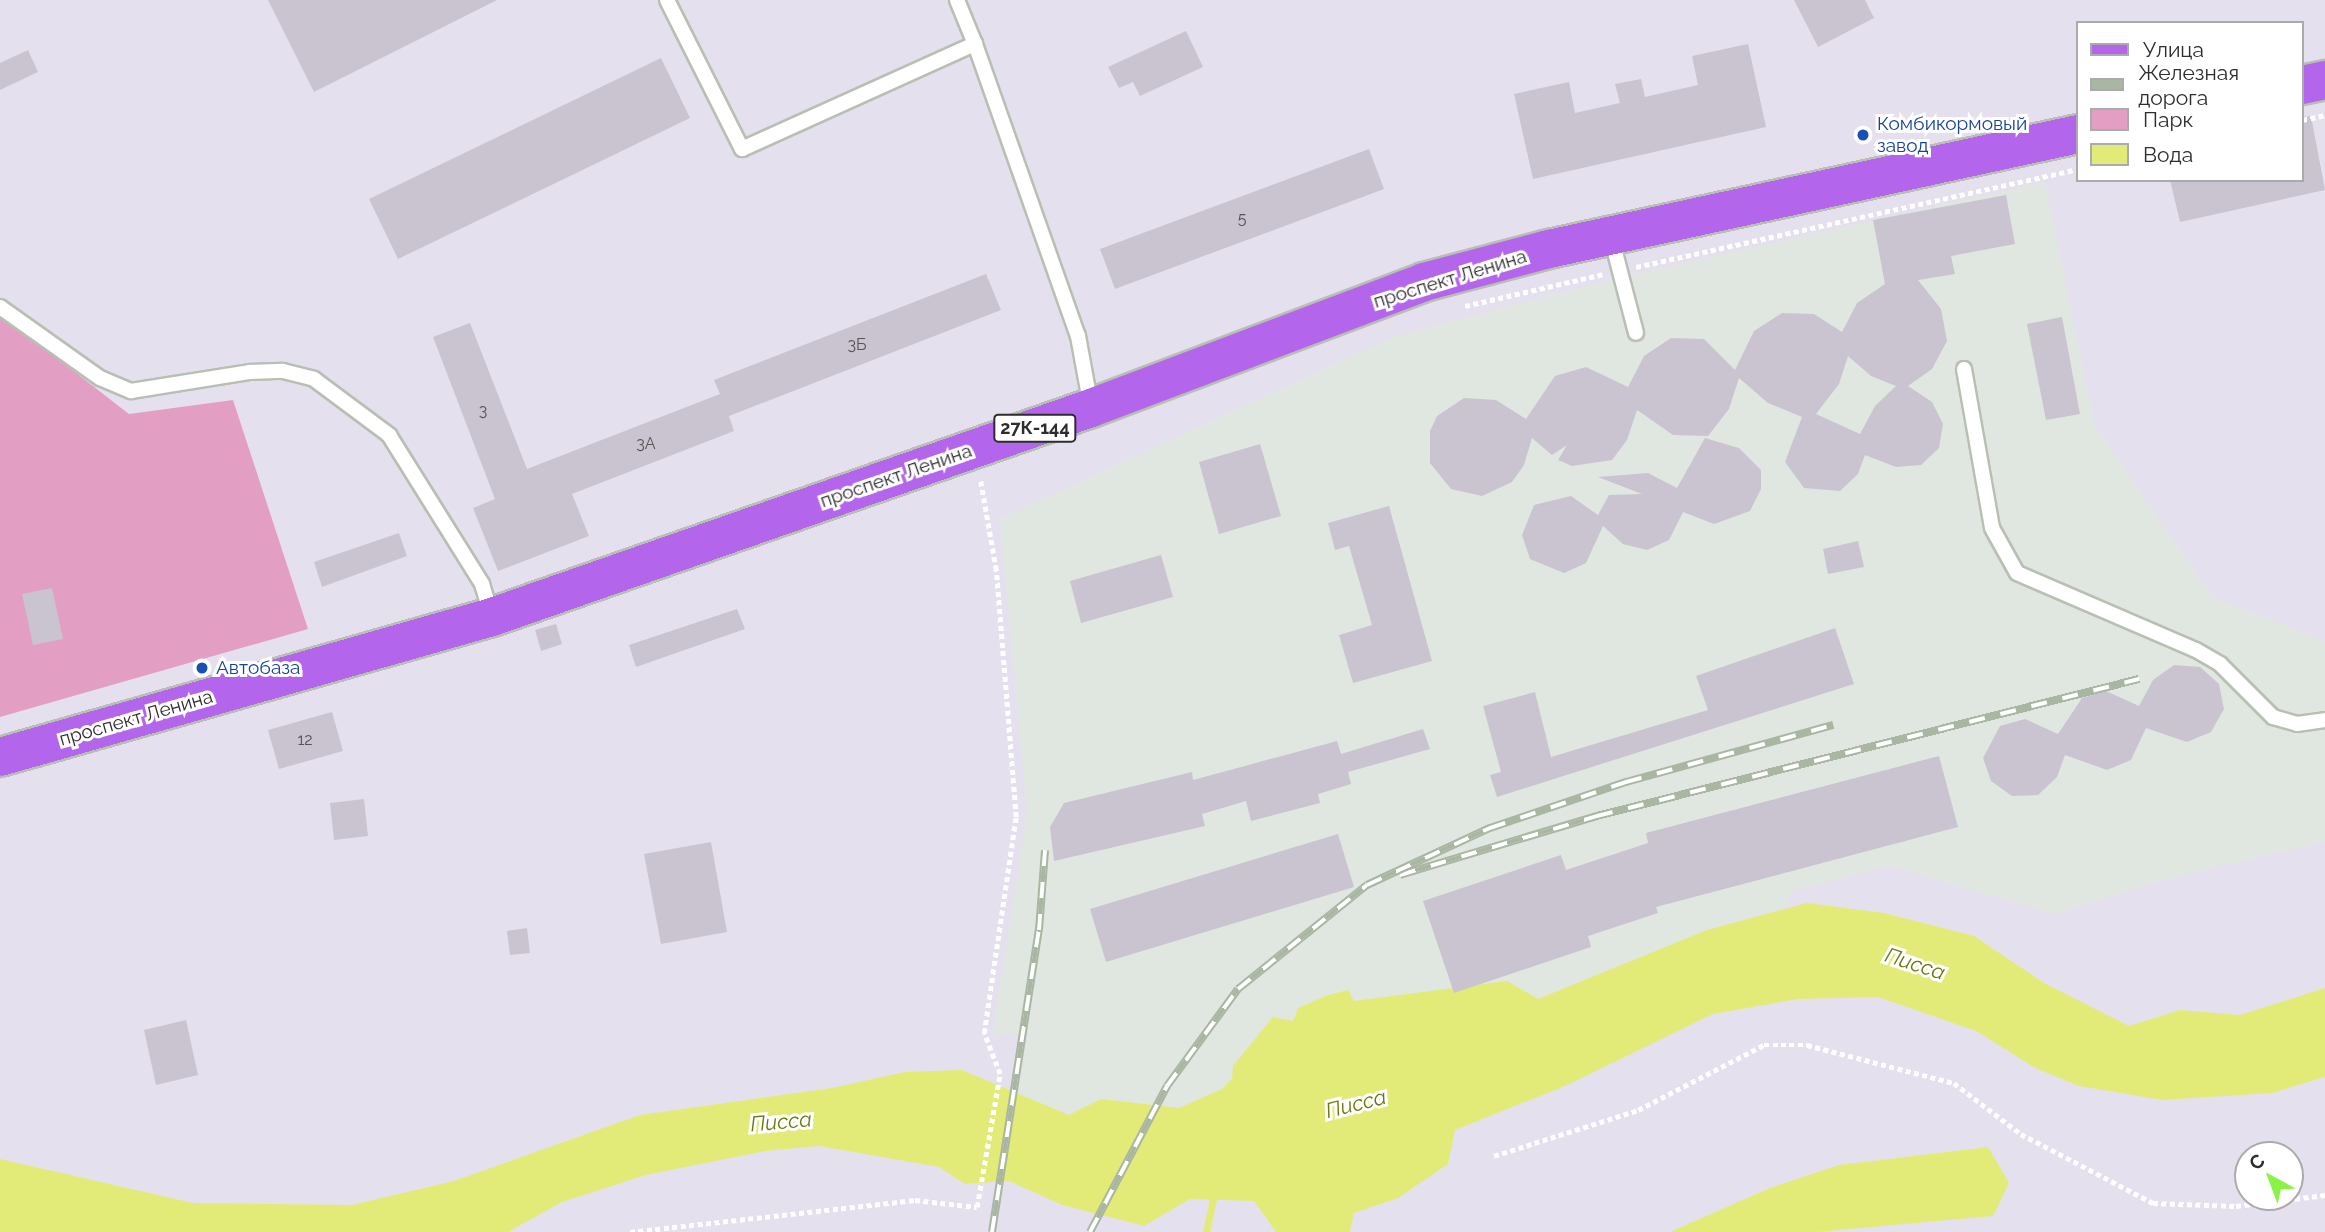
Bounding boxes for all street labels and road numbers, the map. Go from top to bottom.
street label: проспект Ленина [1371,245,1529,313]
road number: 27К-144 [993,414,1077,442]
street label: проспект Ленина [817,439,975,513]
street label: проспект Ленина [57,685,215,751]

